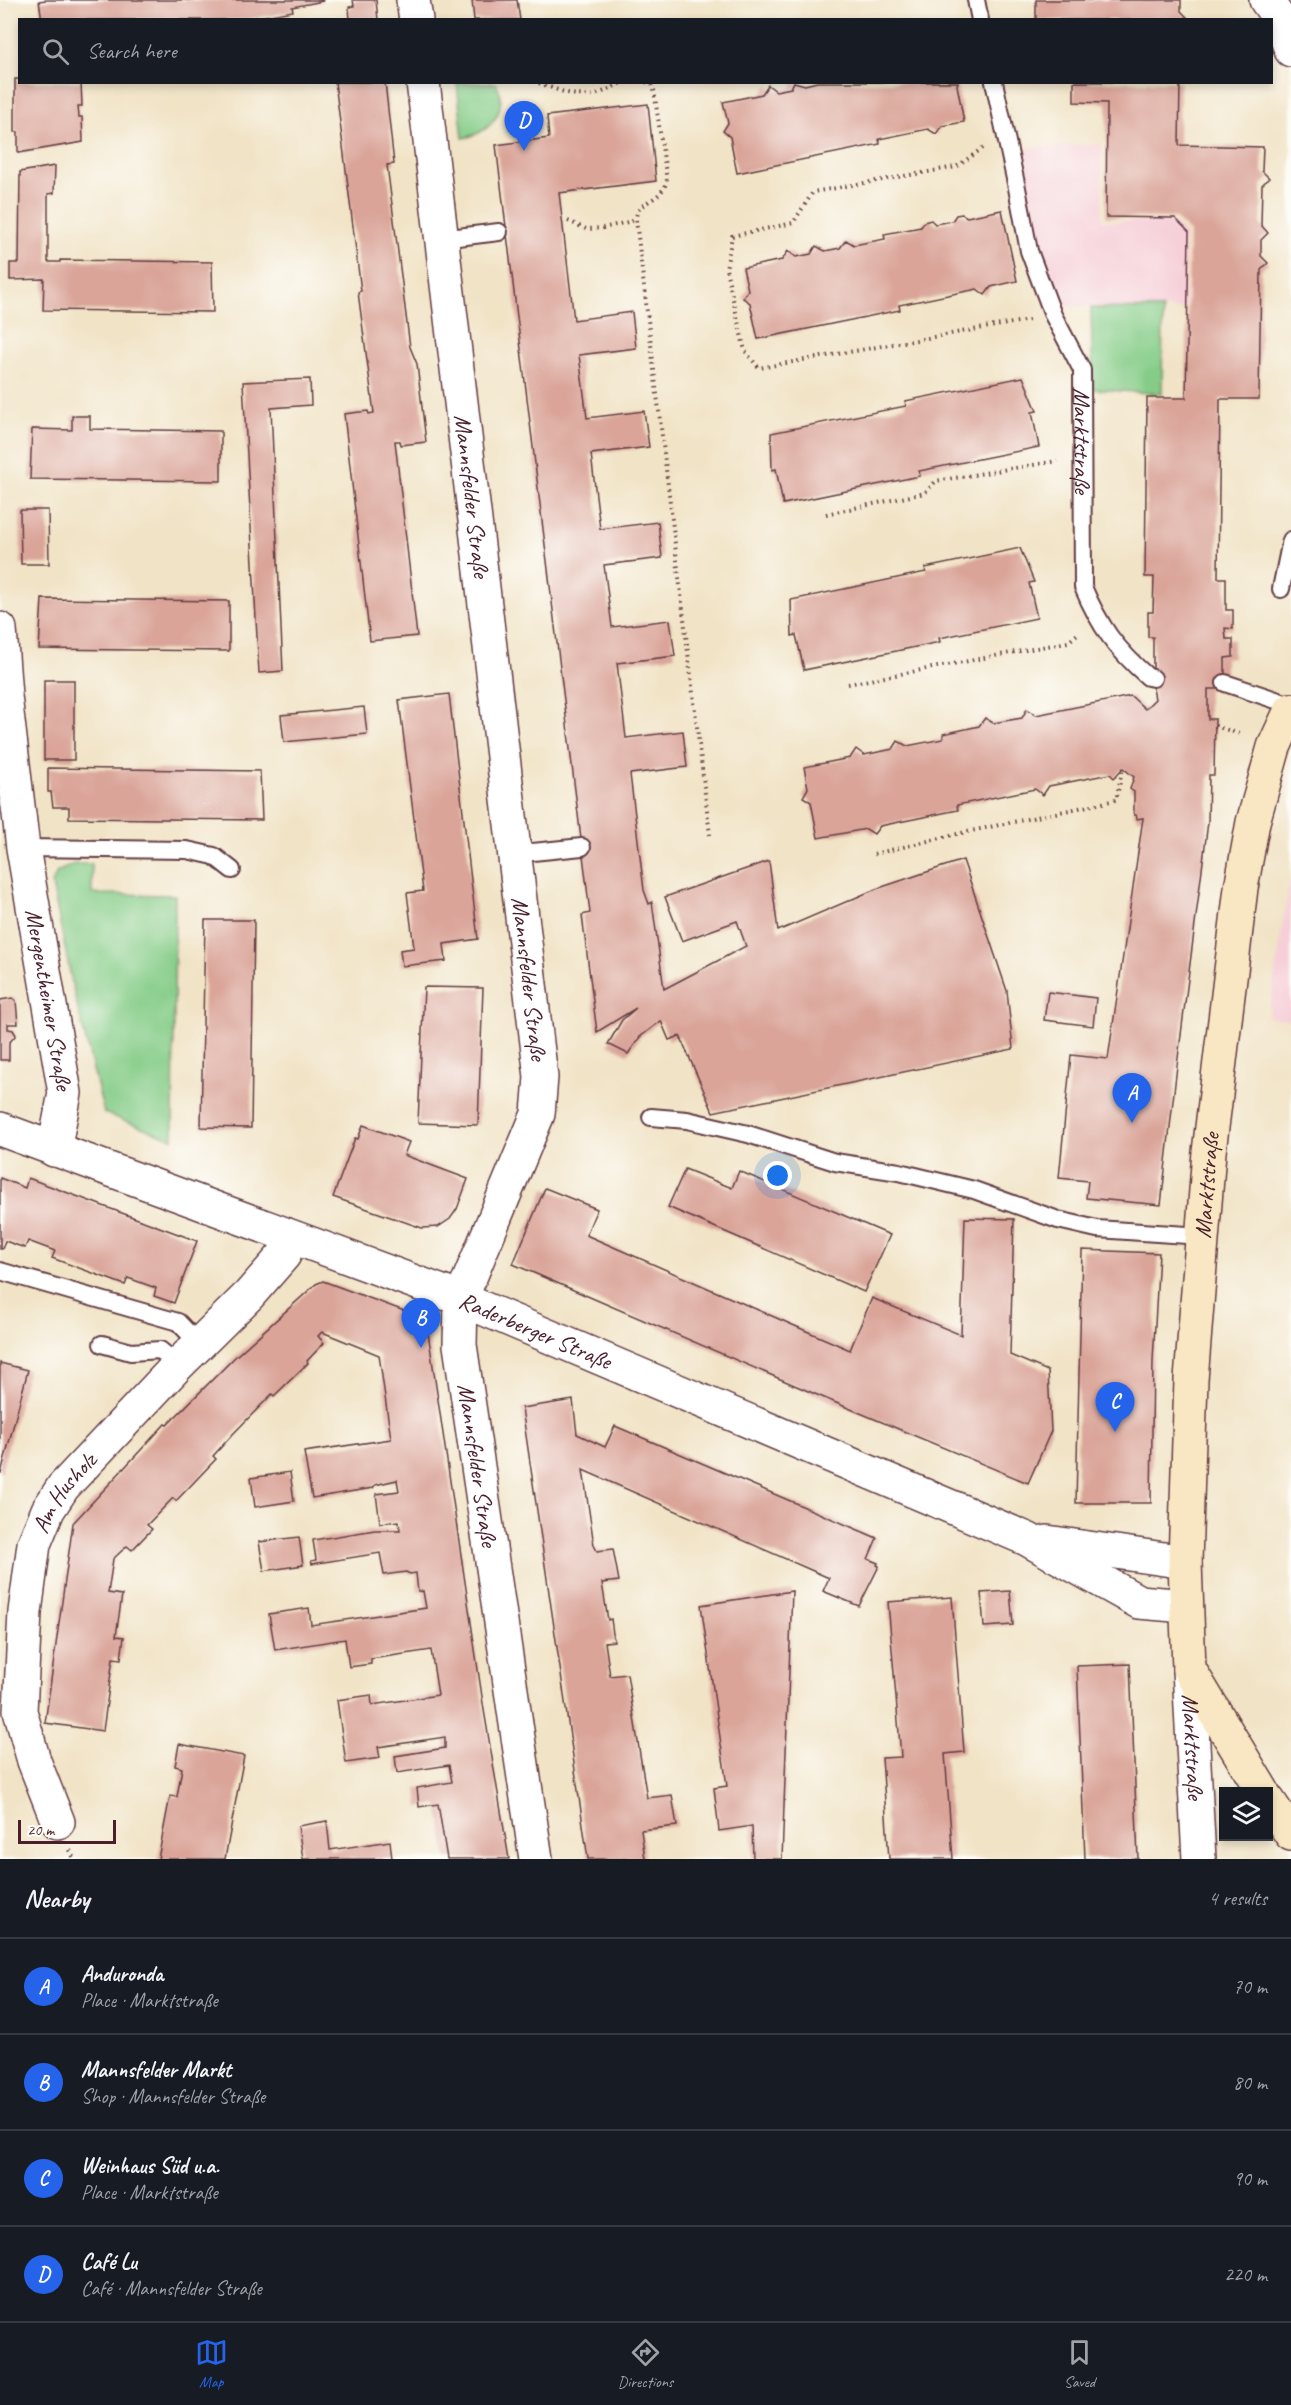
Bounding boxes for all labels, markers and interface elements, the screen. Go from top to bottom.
search box [18,18,1273,84]
icon: search [39,35,72,68]
text: Search here [87,37,177,65]
pin: D [504,102,544,151]
street label: Marktstraße [1067,388,1098,496]
street label: Mannsfelder Straße [448,413,497,582]
street label: Mannsfelder Straße [505,895,554,1064]
street label: Mergentheimer Straße [19,907,80,1095]
pin: A [1112,1074,1152,1123]
street label: Marktstraße [1187,1129,1226,1239]
your location [763,1161,792,1190]
street label: Raderberger Straße [455,1285,618,1377]
pin: B [402,1298,440,1348]
street label: Mannsfelder Straße [451,1382,505,1551]
pin: C [1096,1382,1134,1432]
street label: Am Husholz [25,1444,104,1537]
street label: Marktstraße [1175,1693,1211,1803]
map controls [1219,1787,1273,1841]
button: layers [1219,1787,1273,1841]
scale bar [18,1817,116,1844]
text: 20 m [27,1820,54,1840]
text: Nearby [24,1882,89,1915]
text: 4 results [1208,1886,1267,1911]
text: Anduronda [81,1960,163,1988]
text: A [38,1974,49,1999]
text: 70 m [1233,1974,1267,1999]
text: Place · Marktstraße [81,1988,218,2013]
text: Mannsfelder Markt [81,2056,231,2084]
text: B [38,2070,49,2095]
text: 80 m [1233,2070,1267,2095]
text: Shop · Mannsfelder Straße [81,2084,265,2109]
text: Weinhaus Süd u.a. [81,2152,219,2180]
text: C [39,2166,48,2191]
text: 90 m [1233,2166,1267,2191]
text: Place · Marktstraße [81,2180,218,2205]
text: Café Lu [81,2248,137,2276]
text: D [38,2262,49,2287]
text: 220 m [1224,2262,1267,2287]
text: Café · Mannsfelder Straße [81,2276,262,2301]
tab: Map [195,2336,228,2392]
tab: Directions [618,2336,673,2392]
tab: Saved [1063,2336,1096,2392]

